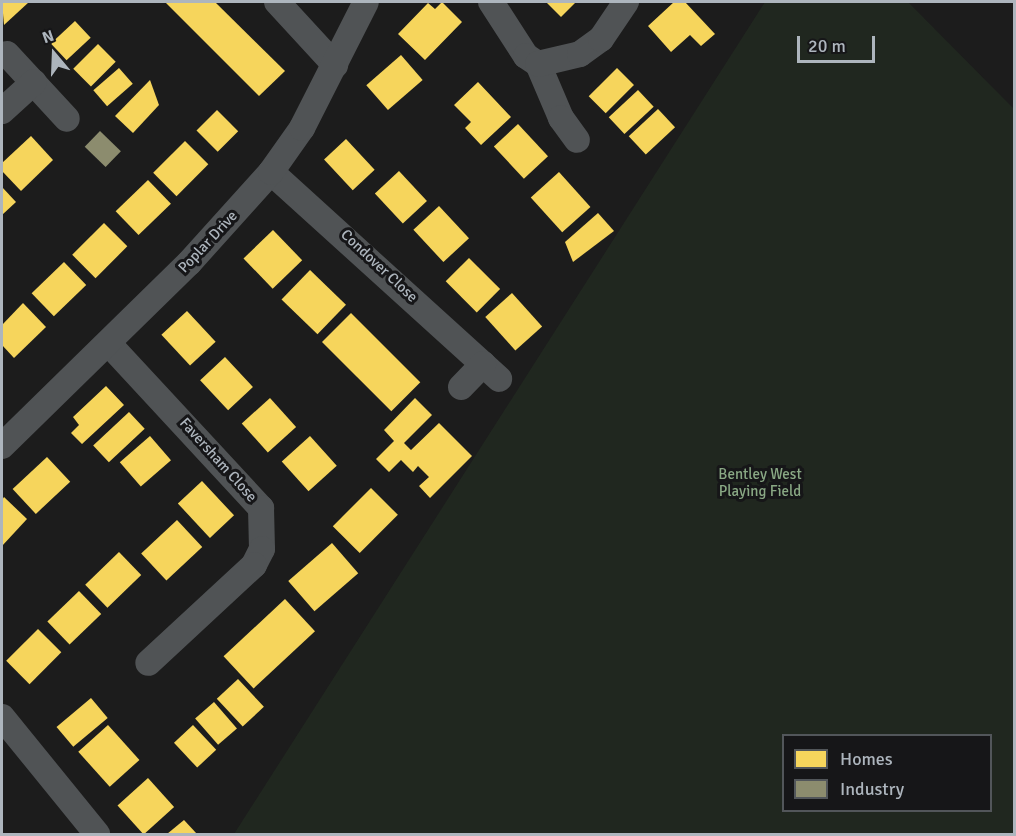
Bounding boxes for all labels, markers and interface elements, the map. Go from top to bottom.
north arrow [24,24,84,84]
scale bar [800,24,878,62]
text: N [40,26,57,48]
text: 20 m [808,35,846,57]
street label: Poplar Drive [175,207,241,277]
street label: Condover Close [337,226,421,306]
street label: Faversham Close [175,414,261,506]
park label: Bentley West Playing Field [718,465,802,500]
legend [782,734,992,812]
text: Homes [840,748,893,770]
text: Industry [840,778,904,800]

